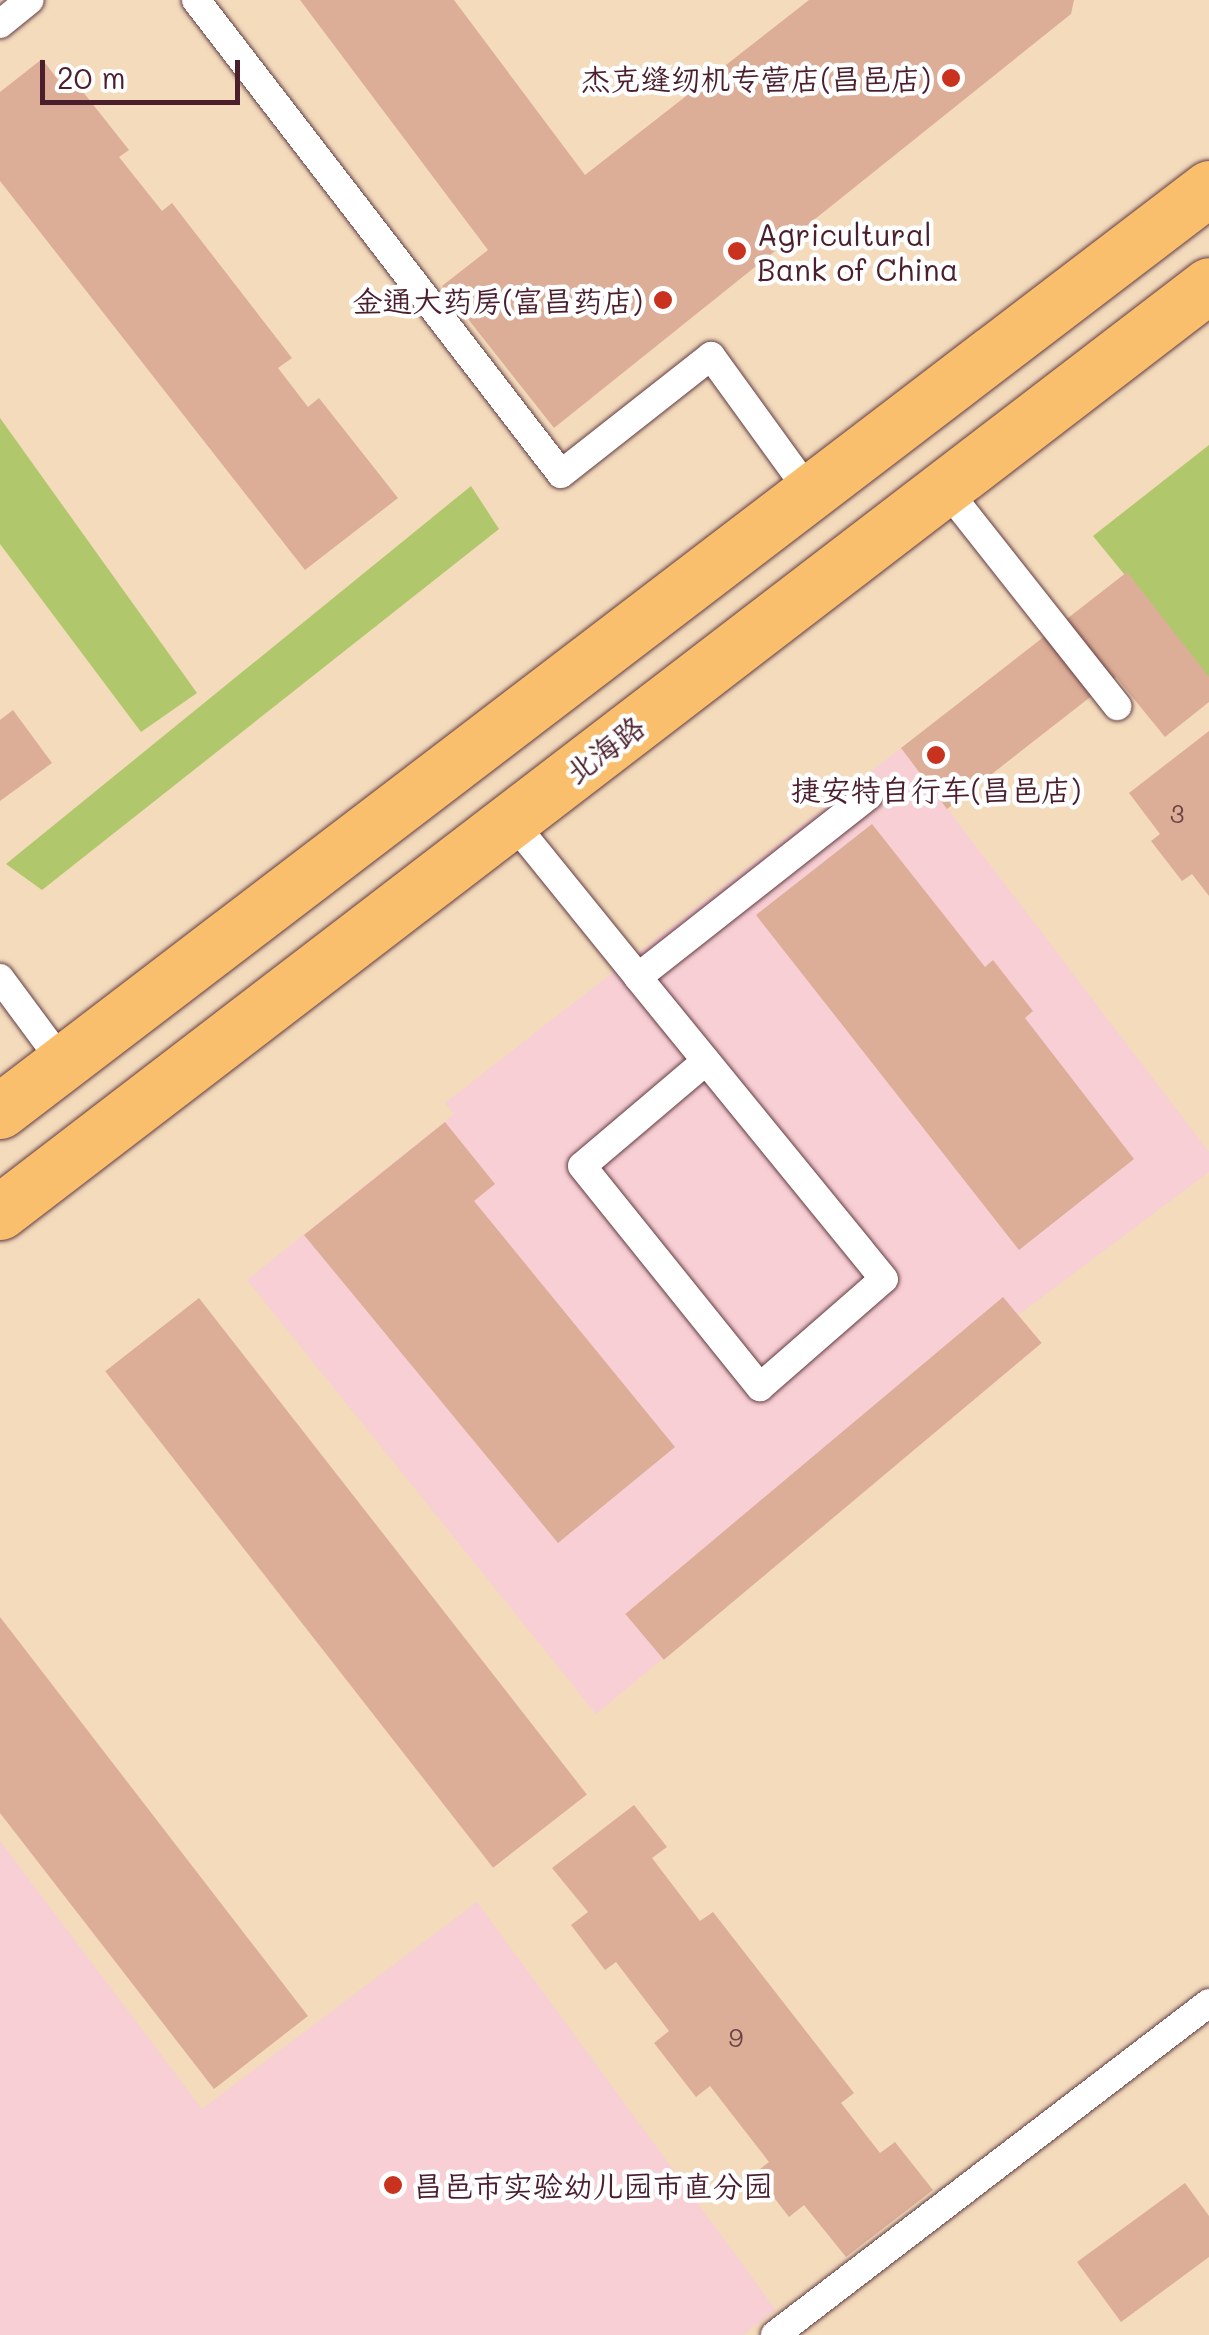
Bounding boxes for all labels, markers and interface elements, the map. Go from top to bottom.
scale bar [45,40,245,102]
text: 20 m [57,57,126,97]
place label: 杰克缝纫机专营店(昌邑店) [581,60,931,96]
marker: 杰克缝纫机专营店(昌邑店) [940,67,962,89]
place label: Agricultural Bank of China [757,216,958,286]
marker: Agricultural Bank of China [726,240,748,262]
place label: 金通大药房(富昌药店) [353,282,643,318]
marker: 金通大药房(富昌药店) [652,289,674,311]
street label: 北海路 [557,708,651,790]
marker: 捷安特自行车(昌邑店) [925,744,947,766]
place label: 捷安特自行车(昌邑店) [791,771,1081,807]
house number: 3 [1170,798,1184,828]
house number: 9 [729,2022,743,2052]
place label: 昌邑市实验幼儿园市直分园 [413,2167,773,2203]
marker: 昌邑市实验幼儿园市直分园 [382,2174,404,2196]

